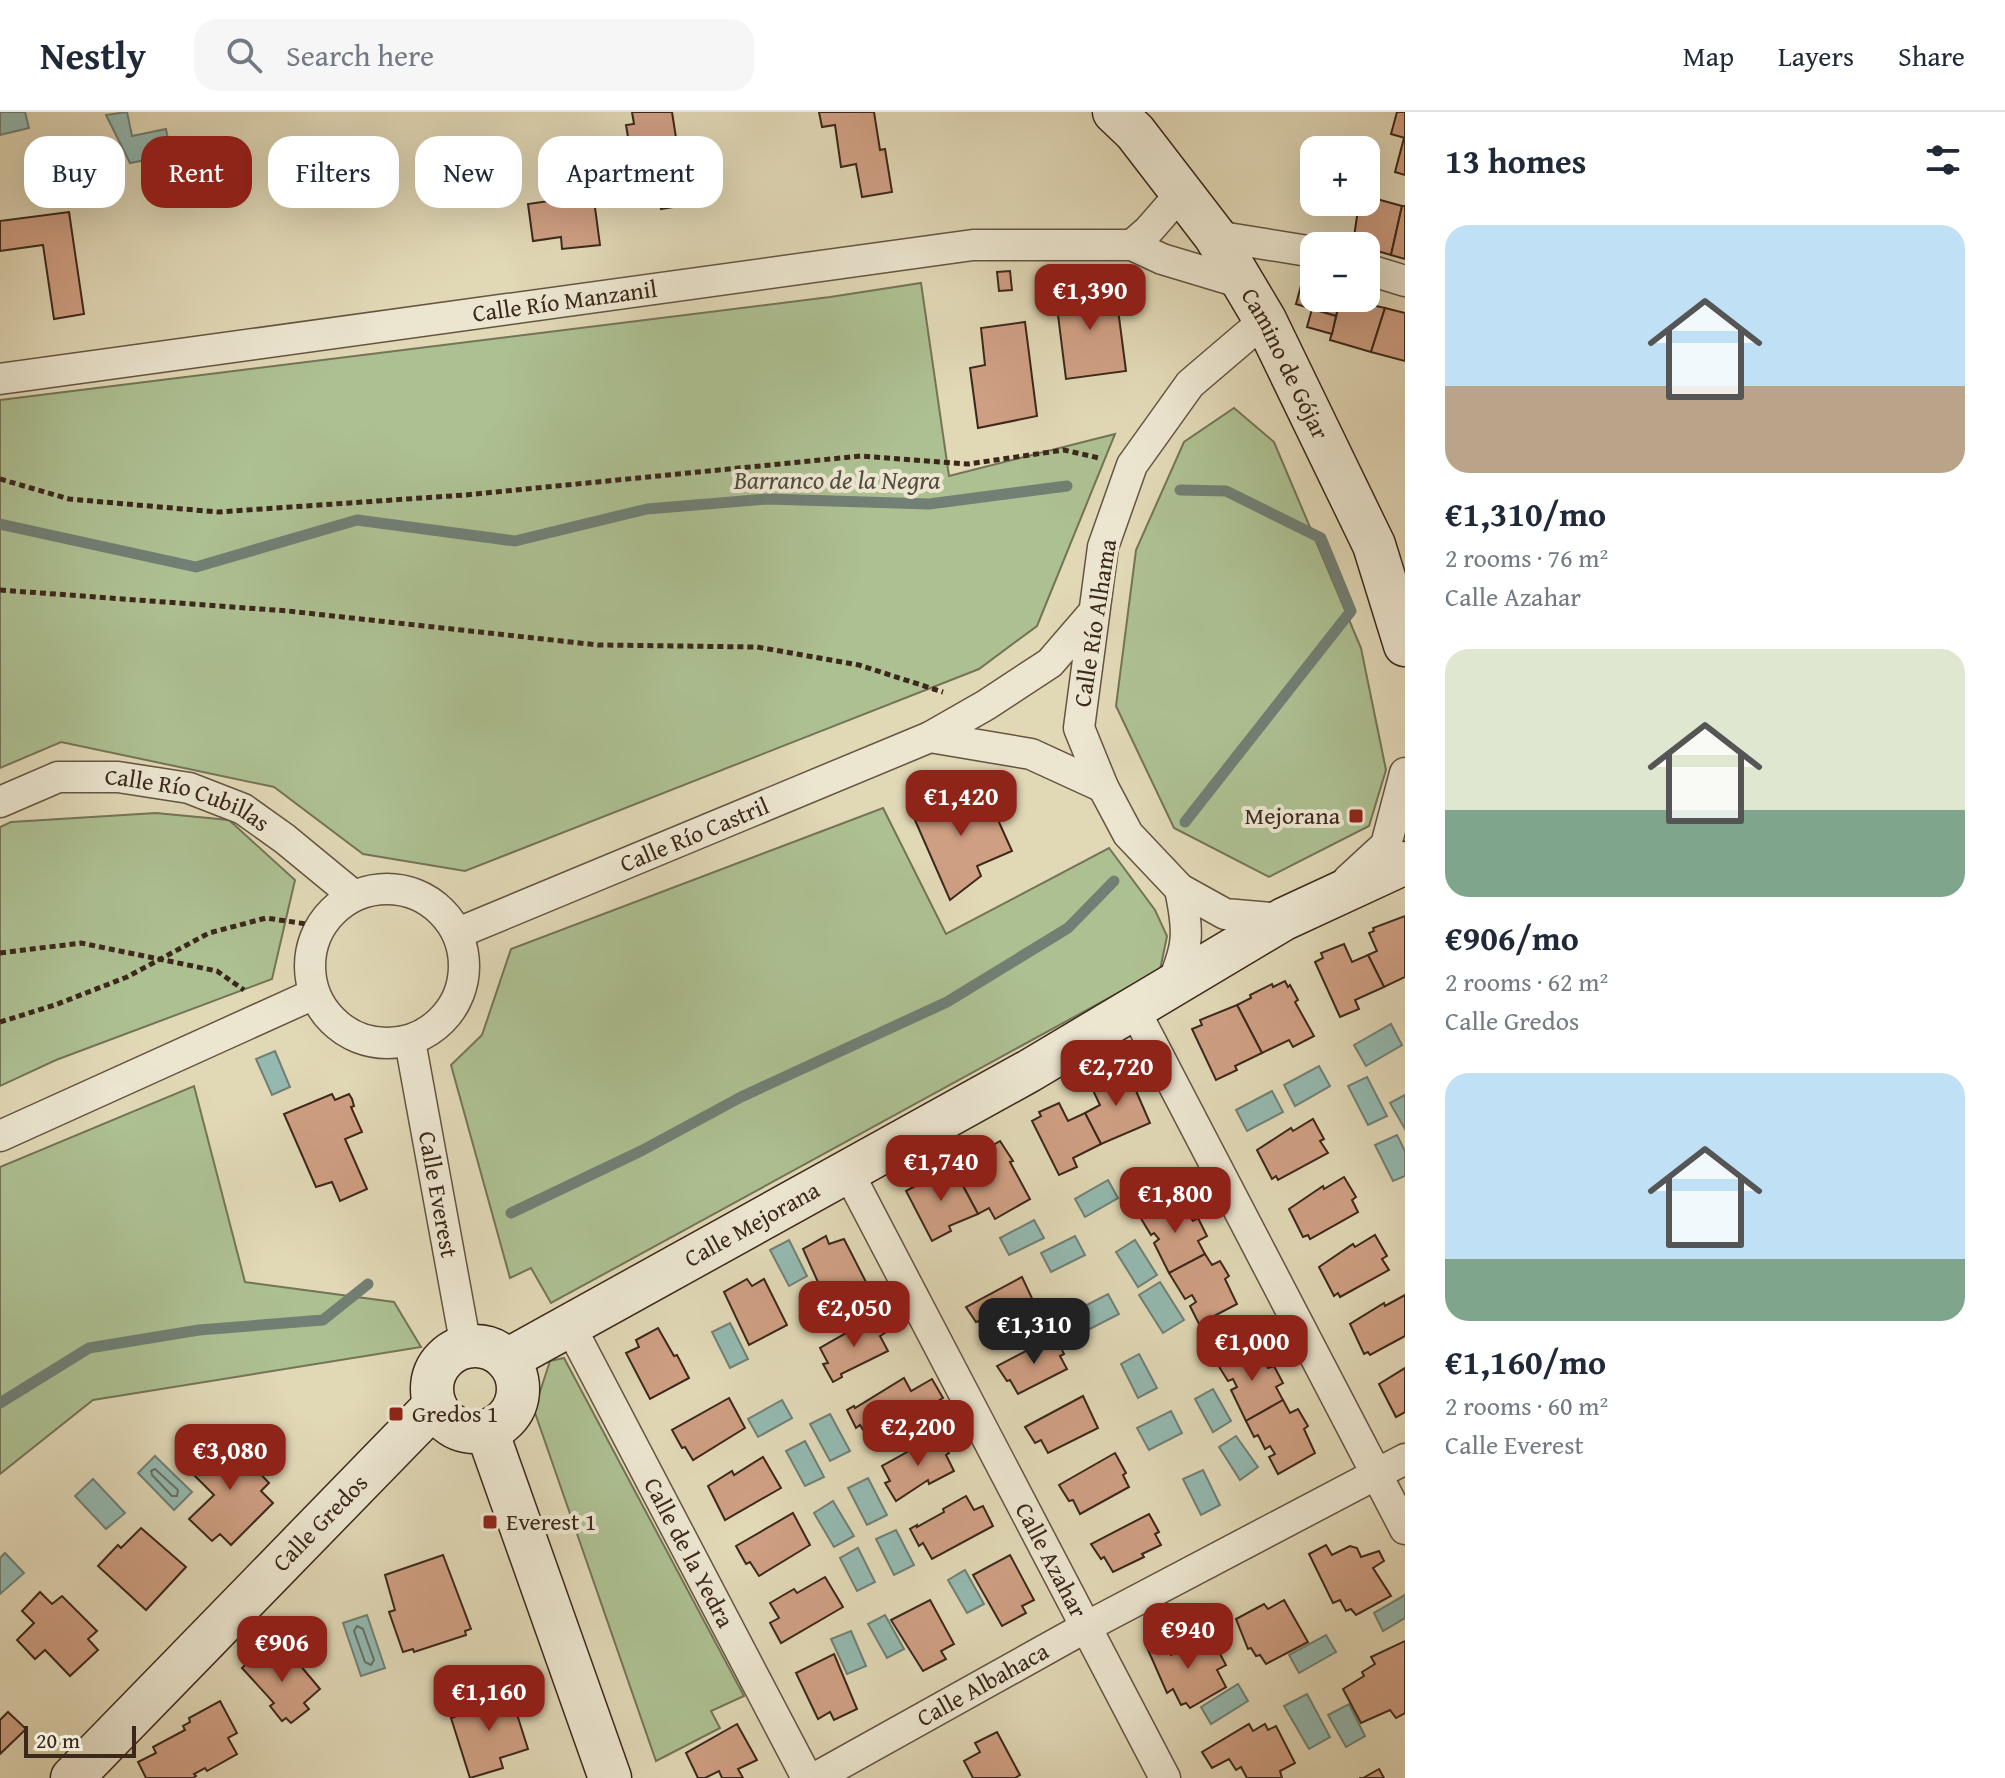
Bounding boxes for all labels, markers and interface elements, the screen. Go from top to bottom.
search box [194,19,754,91]
text: Nestly [40,27,146,83]
icon: search [222,33,266,77]
text: Search here [286,33,434,77]
text: Map [1683,35,1734,76]
text: Layers [1778,35,1854,76]
text: Share [1898,35,1965,76]
chip: Buy [24,136,125,208]
chip: Rent [141,136,252,208]
chip: Filters [268,136,399,208]
chip: New [415,136,522,208]
chip: Apartment [538,136,723,208]
map controls [1300,136,1380,312]
button: + [1300,136,1380,216]
text: 13 homes [1445,136,1586,185]
icon: filters [1921,138,1965,182]
button: − [1300,232,1380,312]
pin: €1,390 [1025,264,1155,332]
text: €1,390 [1053,270,1127,309]
street label: Calle Río Manzanil [470,271,659,331]
icon: home [1633,277,1777,421]
street label: Camino de Gójar [1233,281,1338,445]
water label: Barranco de la Negra [733,460,940,499]
text: €1,310/mo [1445,489,1606,538]
street label: Calle Río Alhama [1064,536,1125,709]
text: 2 rooms · 76 m² [1445,538,1608,577]
text: Calle Azahar [1445,577,1581,616]
icon: home [1633,701,1777,845]
street label: Calle Río Cubillas [105,759,277,840]
pin: €1,420 [896,770,1026,838]
text: €1,420 [924,776,998,815]
street label: Calle Río Castril [614,788,774,881]
place label: Mejorana [1245,798,1341,833]
marker: Mejorana [1347,807,1365,825]
text: €906/mo [1445,913,1579,962]
text: 2 rooms · 62 m² [1445,962,1608,1001]
text: Calle Gredos [1445,1001,1579,1040]
pin: €2,720 [1051,1040,1181,1108]
text: €2,720 [1079,1046,1153,1085]
icon: home [1633,1125,1777,1269]
street label: Calle Everest [410,1128,467,1261]
pin: €1,740 [876,1135,1006,1203]
text: €1,740 [904,1141,978,1180]
pin: €1,800 [1110,1167,1240,1235]
street label: Calle Mejorana [678,1172,826,1276]
text: €1,800 [1138,1173,1212,1212]
pin: €2,050 [789,1281,919,1349]
text: €2,050 [817,1287,891,1326]
pin: €1,310 [969,1298,1099,1366]
text: €1,310 [997,1304,1071,1343]
pin: €1,000 [1187,1315,1317,1383]
text: €1,000 [1215,1321,1289,1360]
text: €1,160/mo [1445,1337,1606,1386]
text: 2 rooms · 60 m² [1445,1386,1608,1425]
place label: Gredos 1 [412,1396,498,1431]
pin: €2,200 [853,1400,983,1468]
marker: Gredos 1 [387,1405,405,1423]
text: €2,200 [881,1406,955,1445]
pin: €3,080 [165,1424,295,1492]
text: Calle Everest [1445,1425,1584,1464]
text: €3,080 [193,1430,267,1469]
street label: Calle Gredos [264,1466,376,1579]
street label: Calle de la Yedra [635,1471,744,1634]
street label: Calle Azahar [1007,1496,1096,1624]
place label: Everest 1 [506,1504,596,1539]
marker: Everest 1 [481,1513,499,1531]
pin: €940 [1141,1603,1235,1671]
text: €940 [1161,1609,1215,1648]
pin: €906 [235,1616,329,1684]
text: €906 [255,1622,309,1661]
street label: Calle Albahaca [910,1633,1055,1735]
pin: €1,160 [424,1665,554,1733]
text: €1,160 [452,1671,526,1710]
scale bar [24,1722,136,1758]
text: 20 m [36,1724,80,1756]

